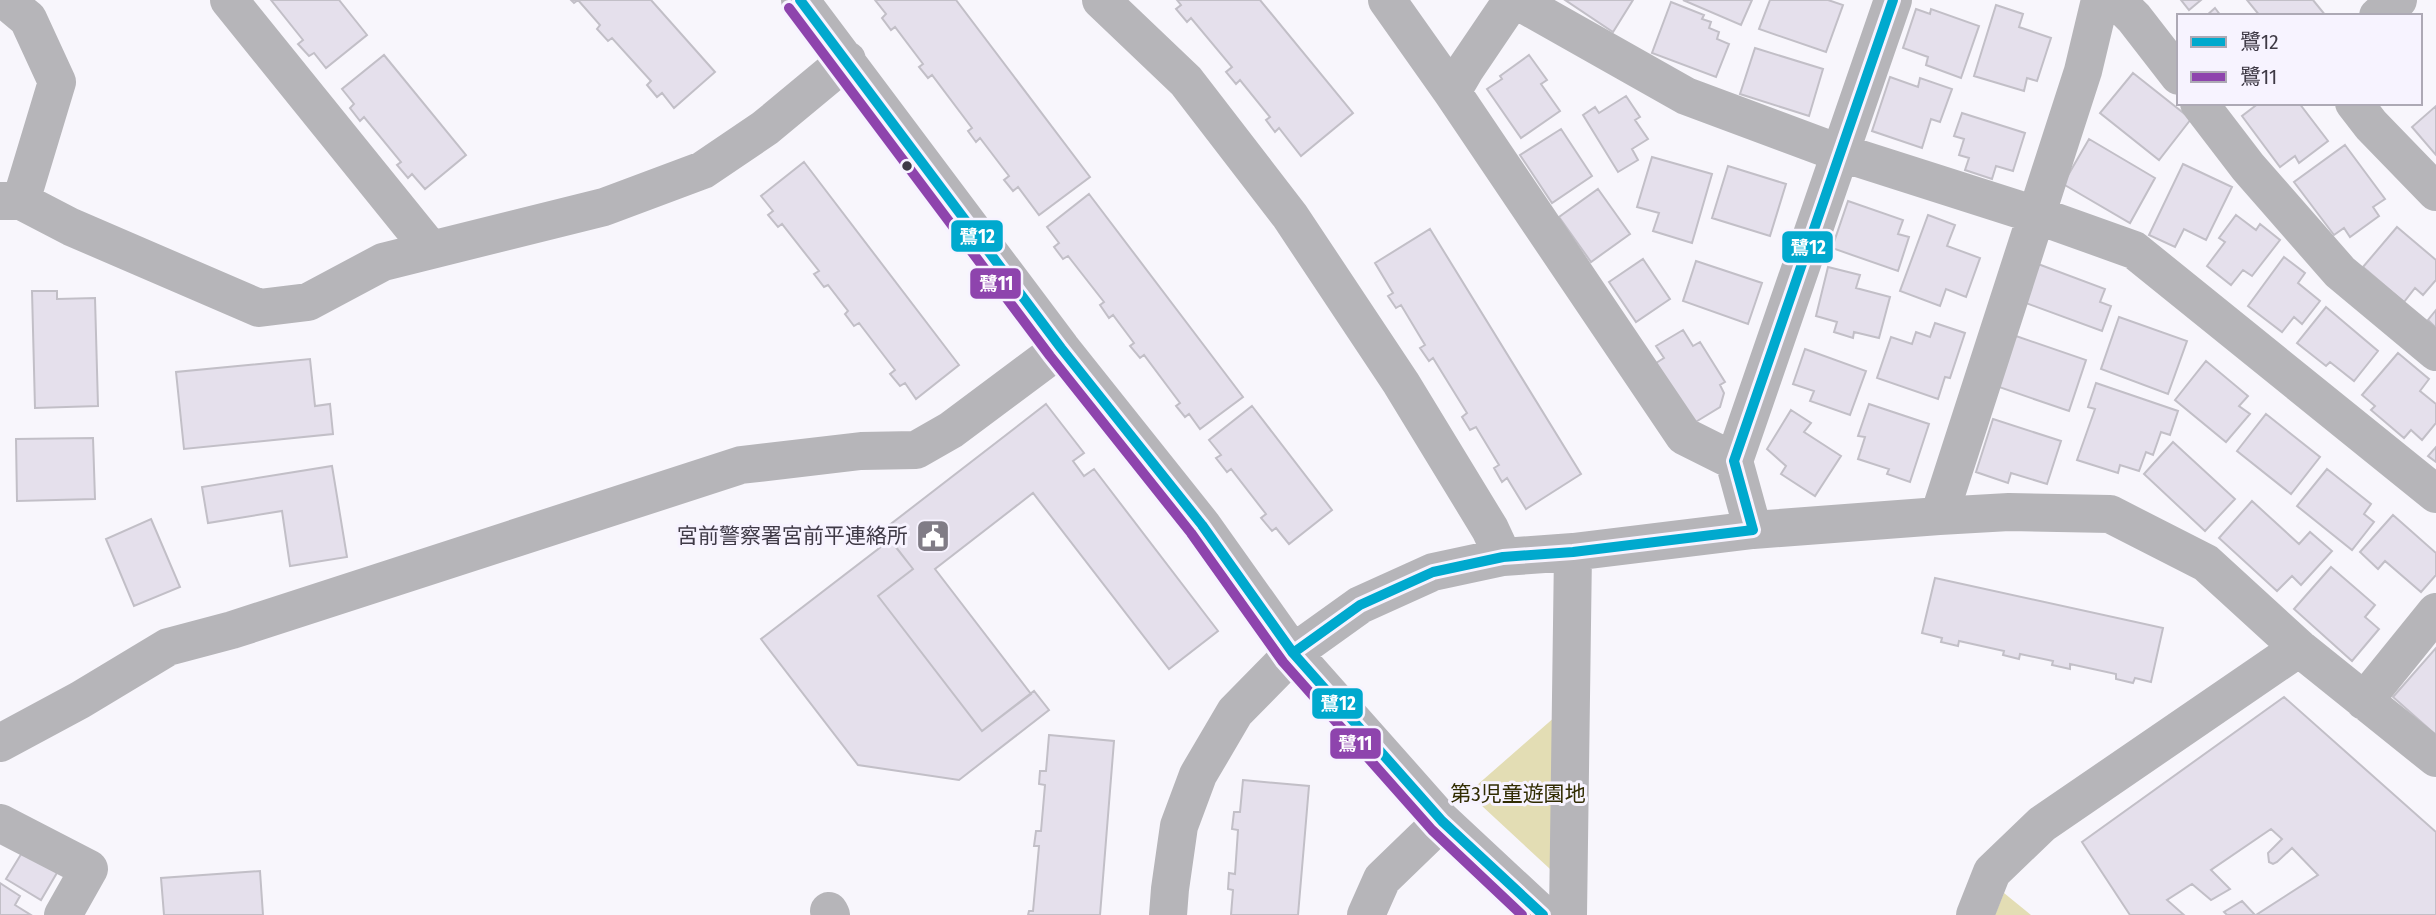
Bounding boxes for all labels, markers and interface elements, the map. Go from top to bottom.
legend [2177,14,2422,105]
text: 鷺12 [2240,29,2278,55]
text: 鷺11 [2240,64,2277,90]
unlabelled marker [900,159,914,173]
line badge: 鷺12 [950,219,1004,253]
text: 鷺12 [959,225,995,248]
line badge: 鷺12 [1781,230,1834,264]
text: 鷺12 [1790,236,1826,259]
line badge: 鷺11 [969,267,1022,300]
text: 鷺11 [979,272,1013,295]
public building icon: 宮前警察署宮前平連絡所 [914,517,952,555]
place label: 宮前警察署宮前平連絡所 [677,523,908,549]
line badge: 鷺12 [1311,687,1364,720]
text: 鷺12 [1320,692,1356,715]
line badge: 鷺11 [1329,727,1382,760]
text: 鷺11 [1338,732,1372,755]
park label: 第3児童遊園地 [1450,781,1586,807]

